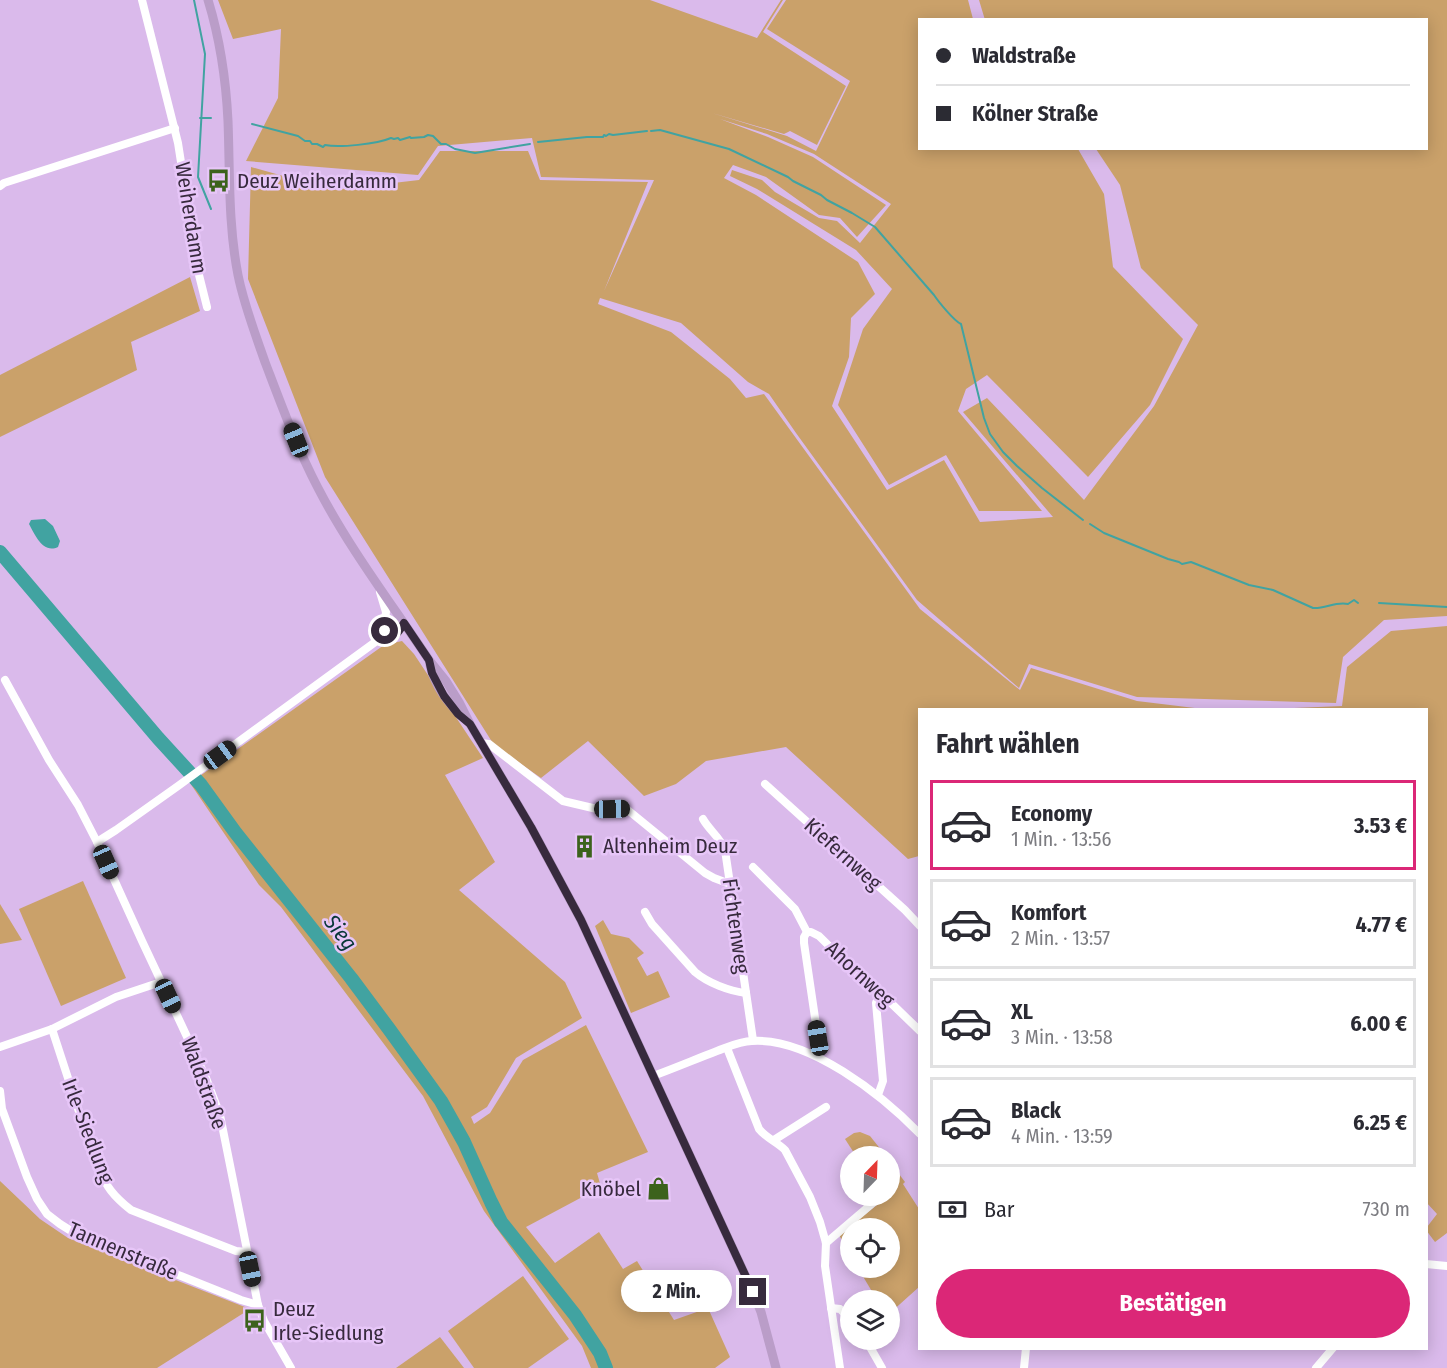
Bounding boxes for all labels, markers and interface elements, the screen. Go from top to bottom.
text: Waldstraße [972,42,1076,69]
text: Kölner Straße [972,100,1098,127]
street label: Weiherdamm [169,160,213,276]
bus stop icon: Deuz Weiherdamm [206,168,232,194]
place label: Deuz Weiherdamm [237,168,397,194]
car [281,420,311,460]
route start [371,617,398,644]
text: Fahrt wählen [936,728,1080,760]
car [200,737,240,773]
icon: car [939,798,993,852]
car [594,800,630,818]
text: Economy [1011,800,1092,827]
street label: Kiefernweg [799,812,887,896]
text: 3.53 € [1354,812,1407,839]
text: 1 Min. · 13:56 [1011,827,1111,851]
building icon: Altenheim Deuz [572,833,598,859]
place label: Altenheim Deuz [603,833,737,859]
car [90,842,122,882]
street label: Fichtenweg [716,877,756,975]
icon: car [939,897,993,951]
text: Komfort [1011,899,1086,926]
water label: Sieg [318,908,363,956]
text: 4.77 € [1355,911,1407,938]
text: 2 Min. · 13:57 [1011,926,1110,950]
street label: Ahornweg [820,935,900,1013]
car [152,976,184,1016]
icon: car [939,996,993,1050]
text: XL [1011,998,1033,1025]
text: 6.00 € [1350,1010,1407,1037]
car [806,1019,830,1057]
text: 3 Min. · 13:58 [1011,1025,1113,1049]
street label: Waldstraße [175,1033,233,1133]
street label: Irle-Siedlung [56,1075,120,1187]
icon: car [939,1095,993,1149]
text: Black [1011,1097,1061,1124]
text: 6.25 € [1353,1109,1407,1136]
text: 4 Min. · 13:59 [1011,1124,1113,1148]
north arrow [840,1146,900,1206]
map controls [840,1146,900,1350]
place label: Knöbel [581,1176,641,1202]
shop icon: Knöbel [646,1176,672,1202]
icon: cash [936,1193,969,1226]
text: Bar [984,1196,1015,1223]
text: 730 m [1363,1197,1410,1221]
street label: Tannenstraße [64,1216,182,1286]
button: locate [840,1218,900,1278]
car [237,1250,263,1288]
button: Bestätigen [936,1269,1410,1338]
callout: 2 Min. [621,1271,732,1313]
route end [739,1278,766,1305]
text: 2 Min. [652,1279,701,1303]
button: layers [840,1290,900,1350]
place label: Deuz Irle-Siedlung [273,1296,383,1346]
bus stop icon: Deuz Irle-Siedlung [242,1308,268,1334]

